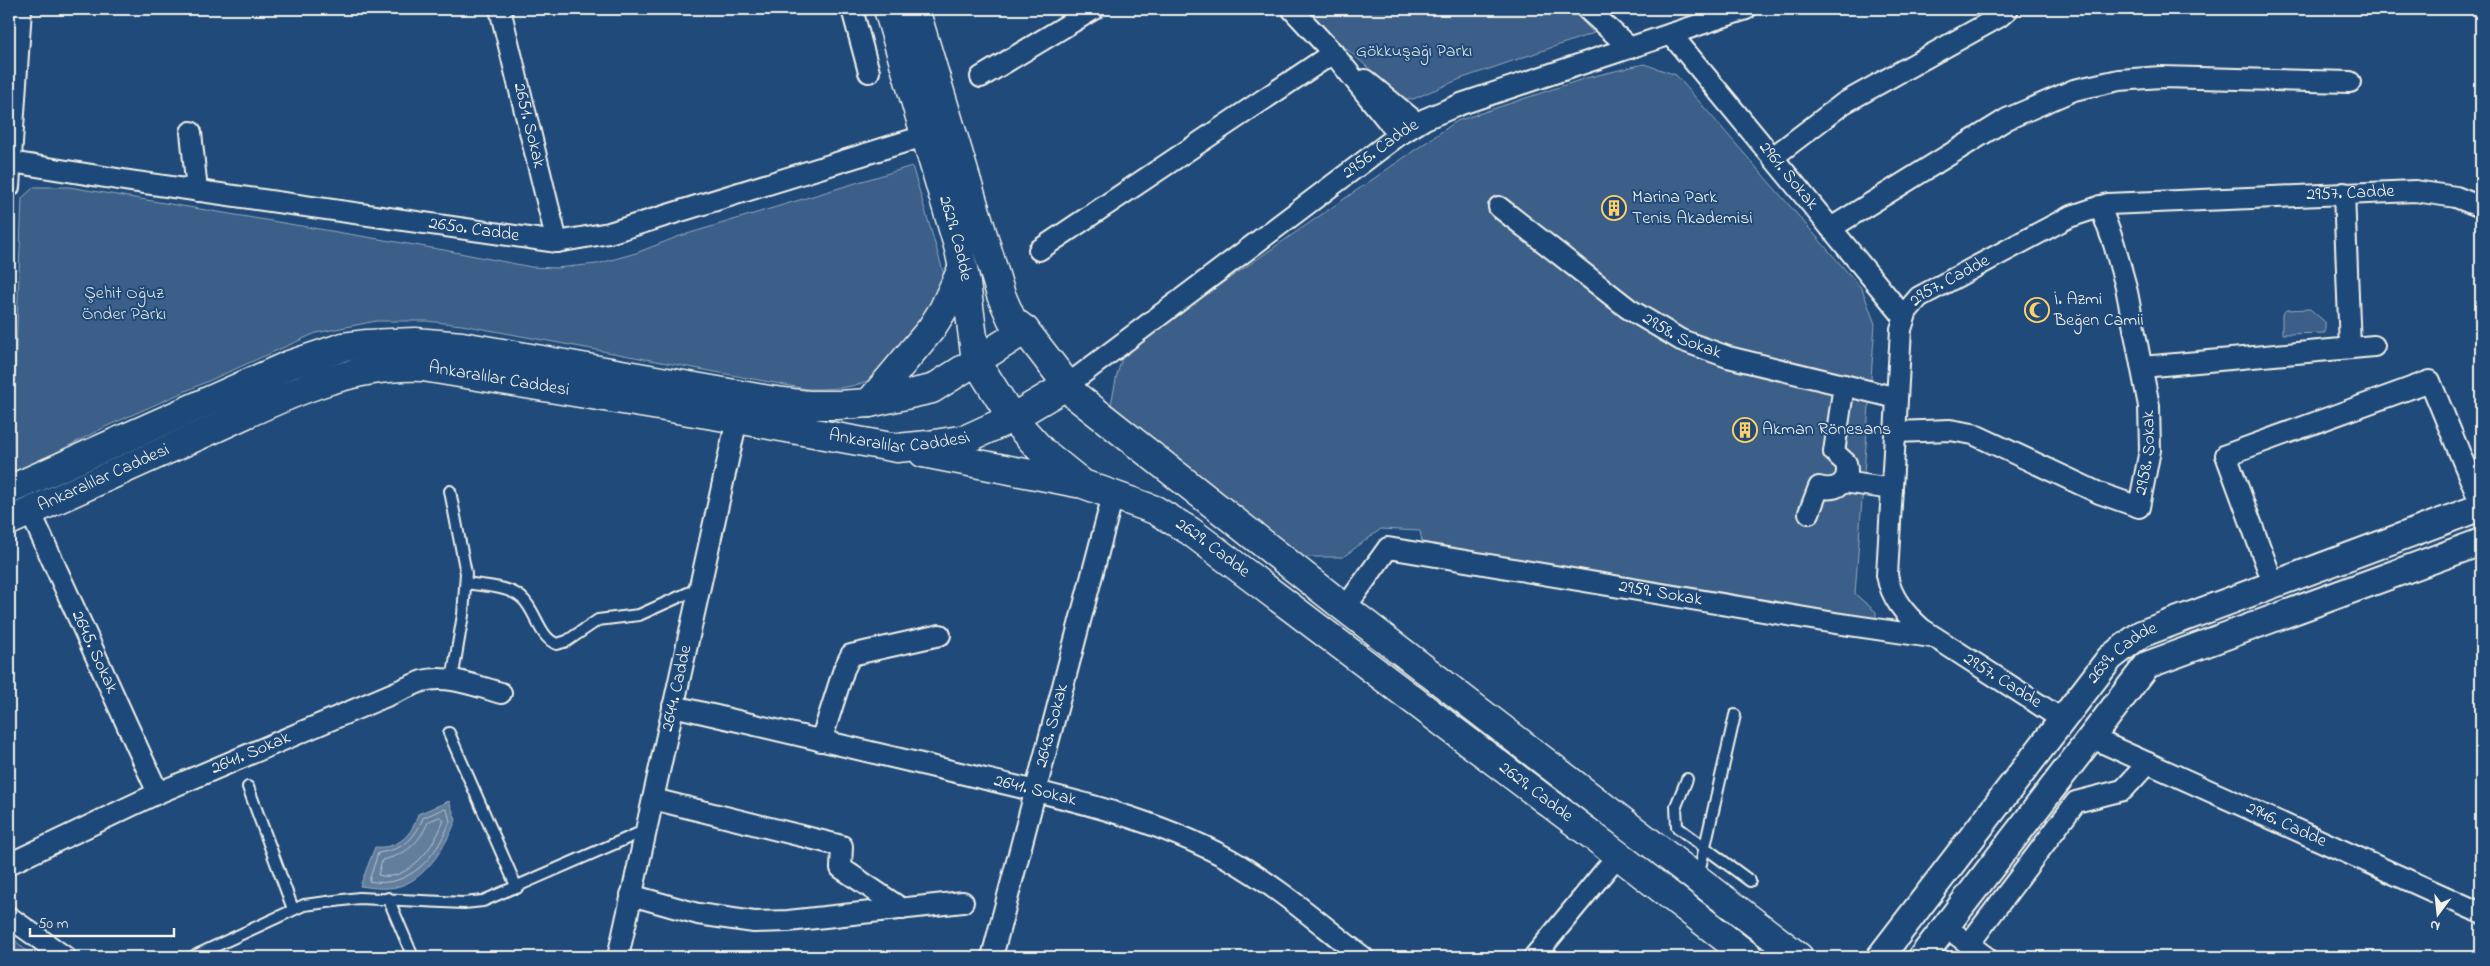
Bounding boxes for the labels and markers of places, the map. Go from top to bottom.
place label: Marina Park Tenis Akademisi [1632,185,1753,232]
building icon: Marina Park Tenis Akademisi [1601,195,1627,221]
place label: İ. Azmi Beğen Camii [2053,287,2144,335]
mosque icon: İ. Azmi Beğen Camii [2024,297,2050,323]
building icon: Akman Rönesans [1732,417,1758,443]
place label: Akman Rönesans [1762,417,1891,443]

